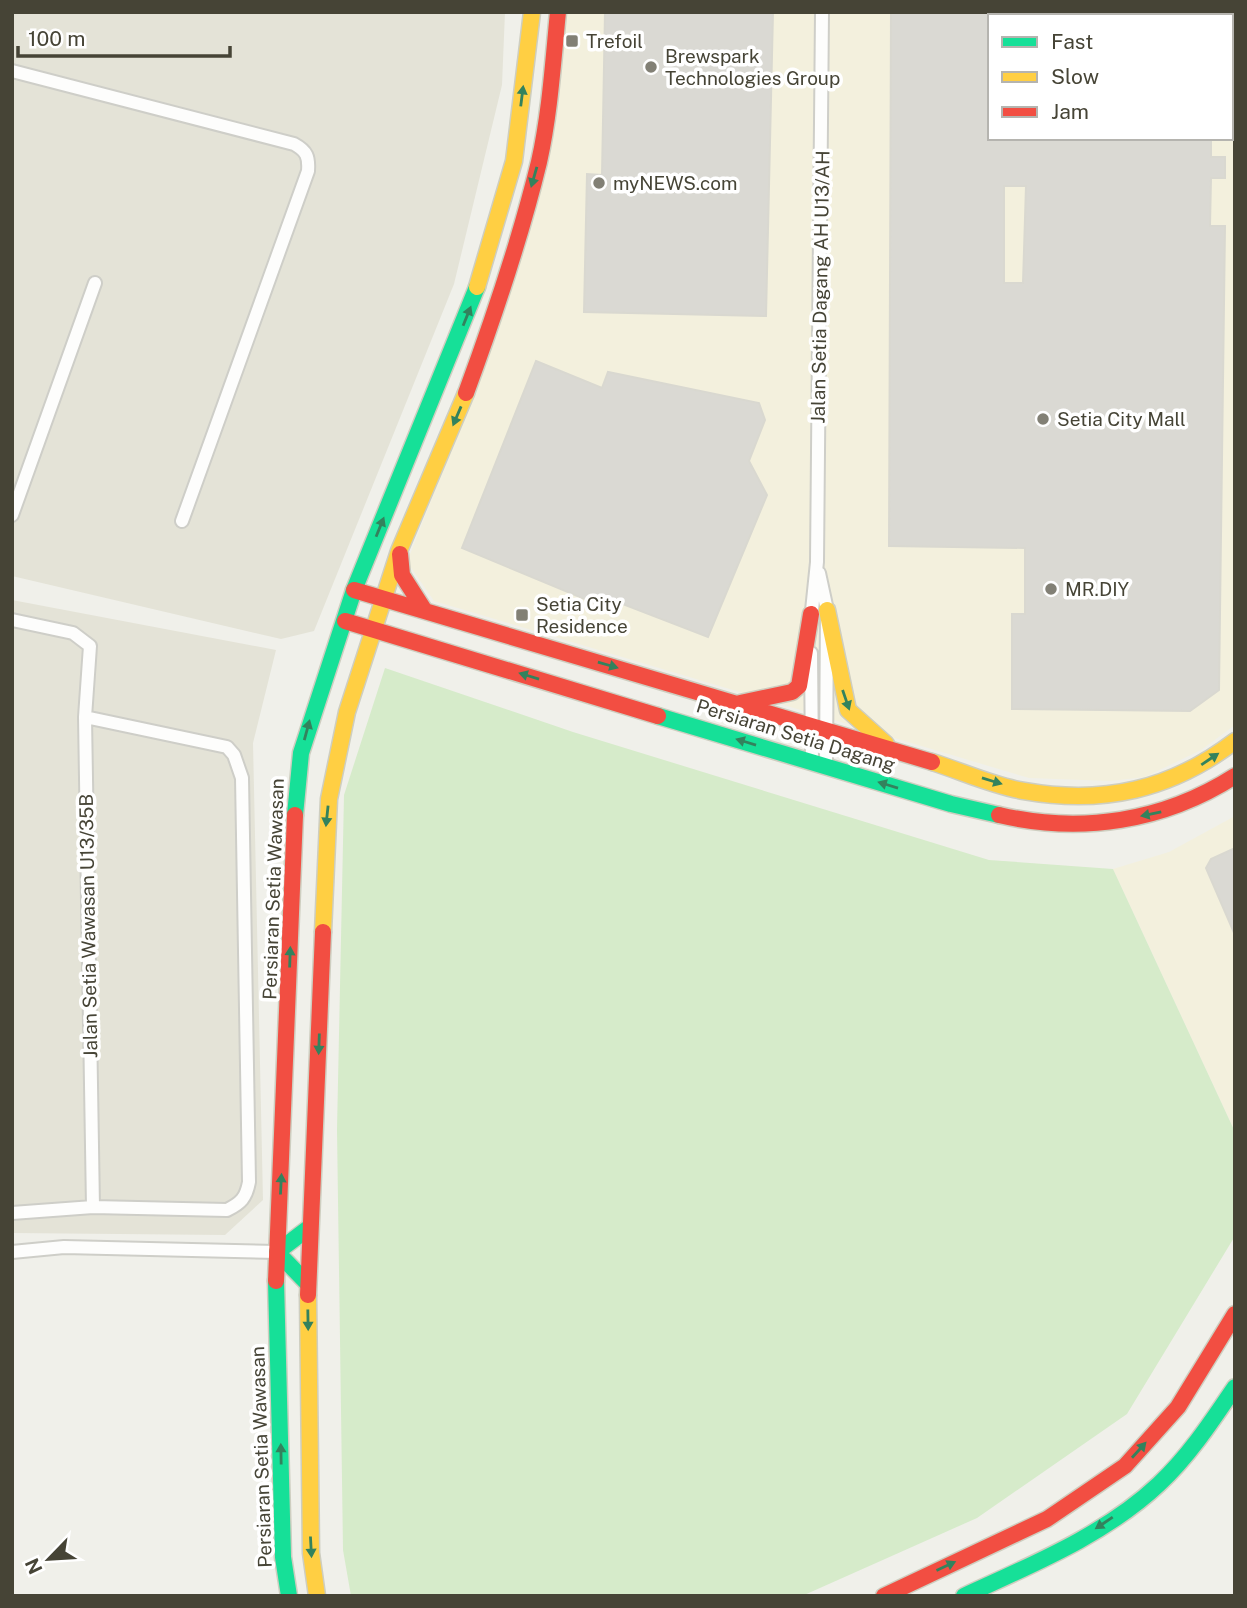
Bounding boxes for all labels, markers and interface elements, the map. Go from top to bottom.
scale bar [18,14,229,58]
legend [988,14,1233,140]
text: 100 m [28,26,85,51]
text: Fast [1051,29,1093,54]
place label: Trefoil [586,30,643,52]
marker: Trefoil [564,33,580,49]
place label: Brewspark Technologies Group [665,45,840,89]
marker: Brewspark Technologies Group [643,59,659,75]
text: Slow [1051,64,1099,89]
one-way arrow [517,85,528,107]
text: Jam [1051,99,1089,124]
street label: Jalan Setia Dagang AH U13/AH [807,150,833,424]
one-way arrow [528,166,539,188]
place label: myNEWS.com [613,172,737,194]
marker: myNEWS.com [591,175,607,191]
one-way arrow [462,306,473,327]
one-way arrow [451,406,462,427]
place label: Setia City Mall [1057,408,1186,430]
marker: Setia City Mall [1035,411,1051,427]
one-way arrow [375,516,386,537]
place label: MR.DIY [1065,578,1130,600]
marker: MR.DIY [1043,581,1059,597]
place label: Setia City Residence [536,593,628,637]
marker: Setia City Residence [514,607,530,623]
one-way arrow [597,661,618,671]
one-way arrow [518,671,539,681]
one-way arrow [841,690,852,711]
street label: Persiaran Setia Dagang [694,694,898,776]
one-way arrow [303,720,313,741]
one-way arrow [736,736,757,746]
one-way arrow [1201,753,1220,766]
one-way arrow [982,777,1003,787]
street label: Persiaran Setia Wawasan [258,778,288,1000]
one-way arrow [878,779,899,789]
street label: Jalan Setia Wawasan U13/35B [75,794,101,1058]
one-way arrow [321,806,332,828]
one-way arrow [1140,808,1162,819]
one-way arrow [285,945,296,967]
one-way arrow [314,1033,325,1055]
one-way arrow [275,1173,286,1195]
one-way arrow [302,1309,314,1331]
street label: Persiaran Setia Wawasan [246,1346,276,1568]
one-way arrow [1131,1441,1147,1459]
one-way arrow [275,1443,286,1465]
one-way arrow [1094,1517,1114,1530]
north arrow [14,1524,84,1594]
one-way arrow [306,1536,317,1558]
text: N [20,1555,47,1578]
one-way arrow [935,1561,956,1572]

